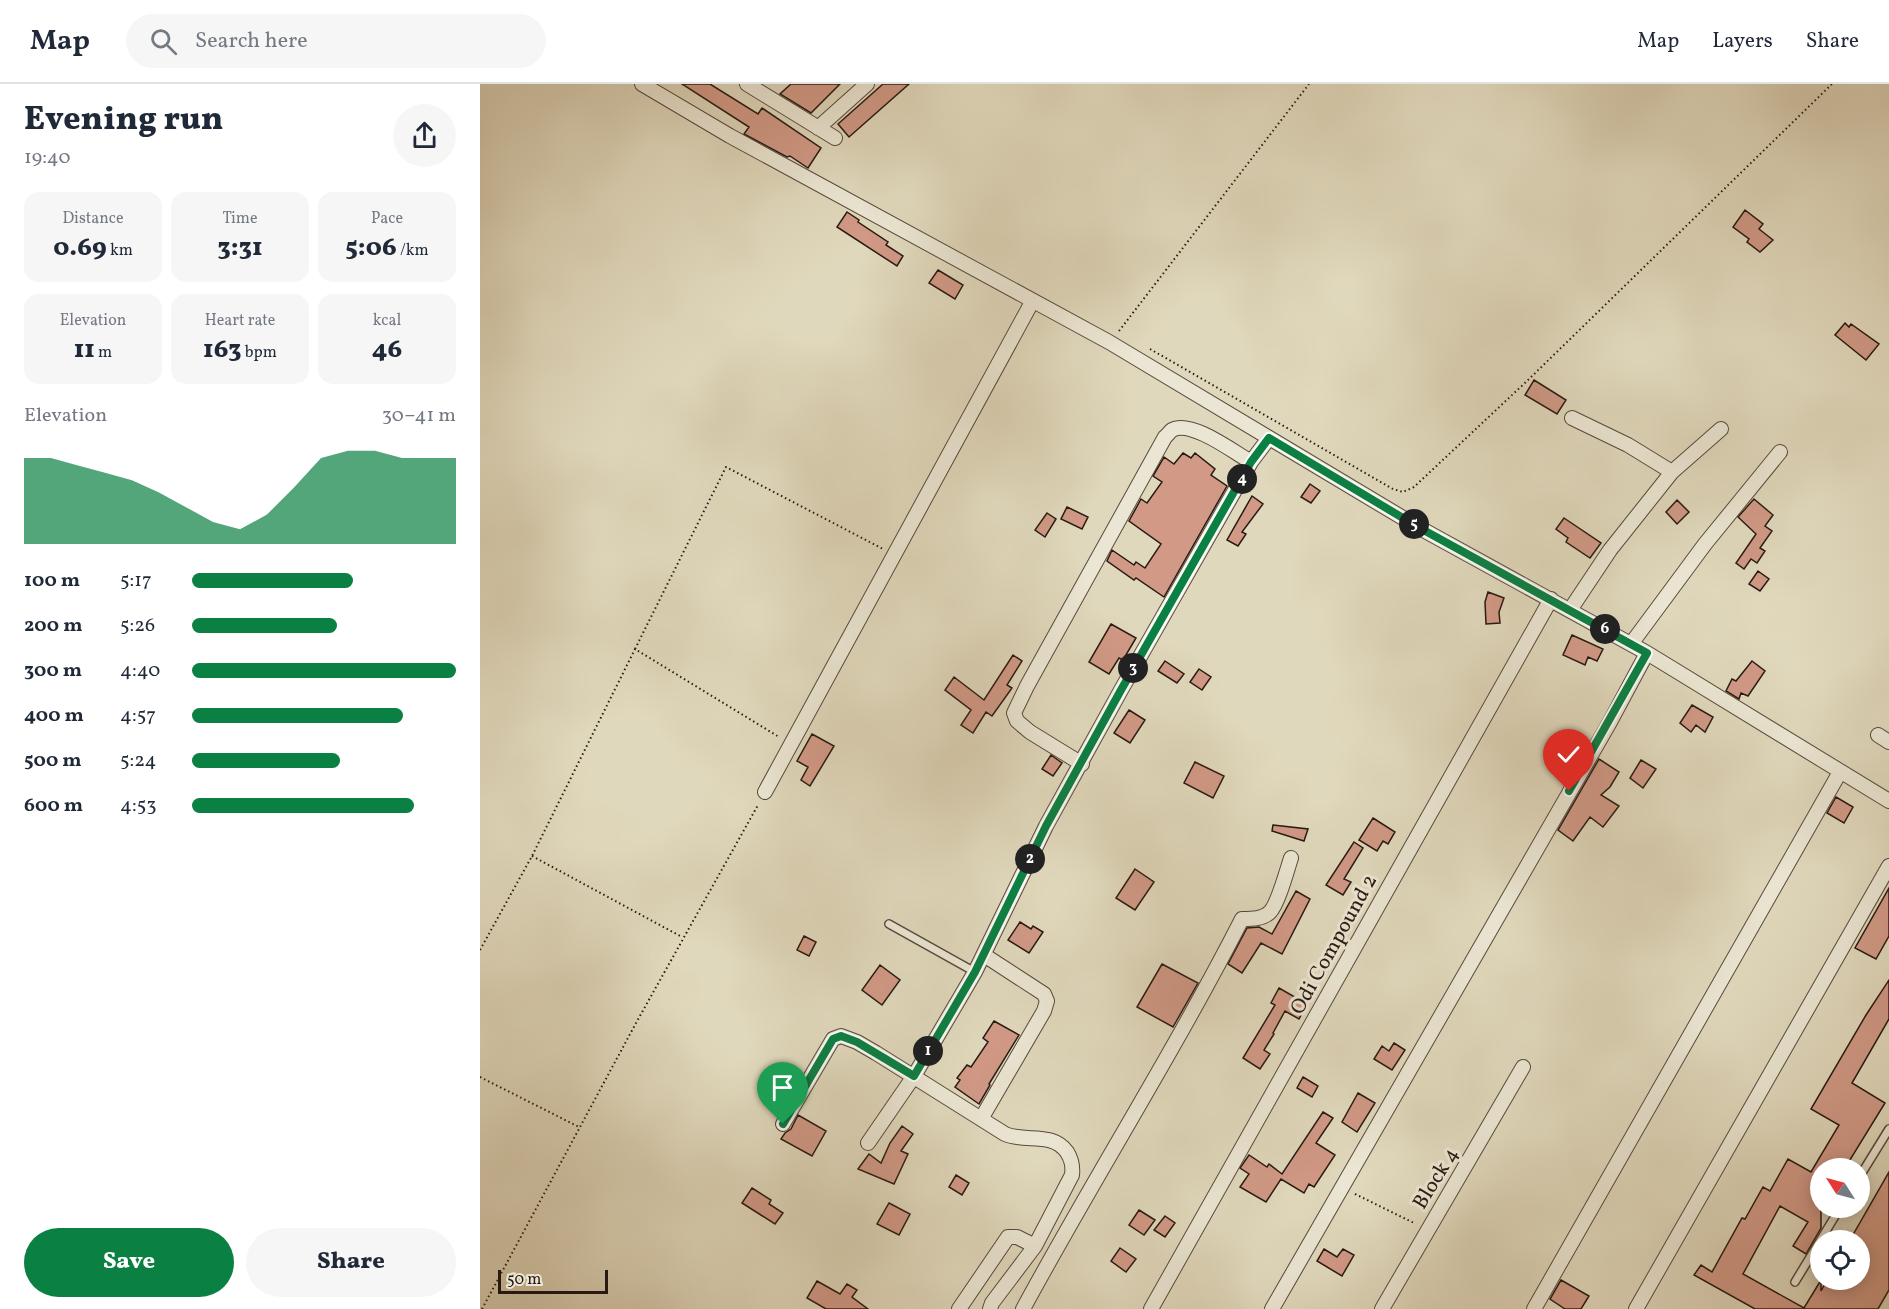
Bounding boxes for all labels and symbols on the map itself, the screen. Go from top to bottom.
pin: 4 [1227,464,1257,494]
pin: 5 [1399,509,1429,539]
pin: 6 [1590,614,1620,644]
pin: 3 [1118,653,1148,683]
pin [1543,729,1594,791]
pin: 2 [1015,844,1045,874]
street label: Odi Compound 2 [1284,869,1385,1020]
pin: 1 [913,1036,943,1066]
pin [757,1062,808,1124]
street label: Block 4 [1406,1142,1466,1215]
north arrow [1810,1158,1870,1218]
scale bar [498,1267,608,1294]

